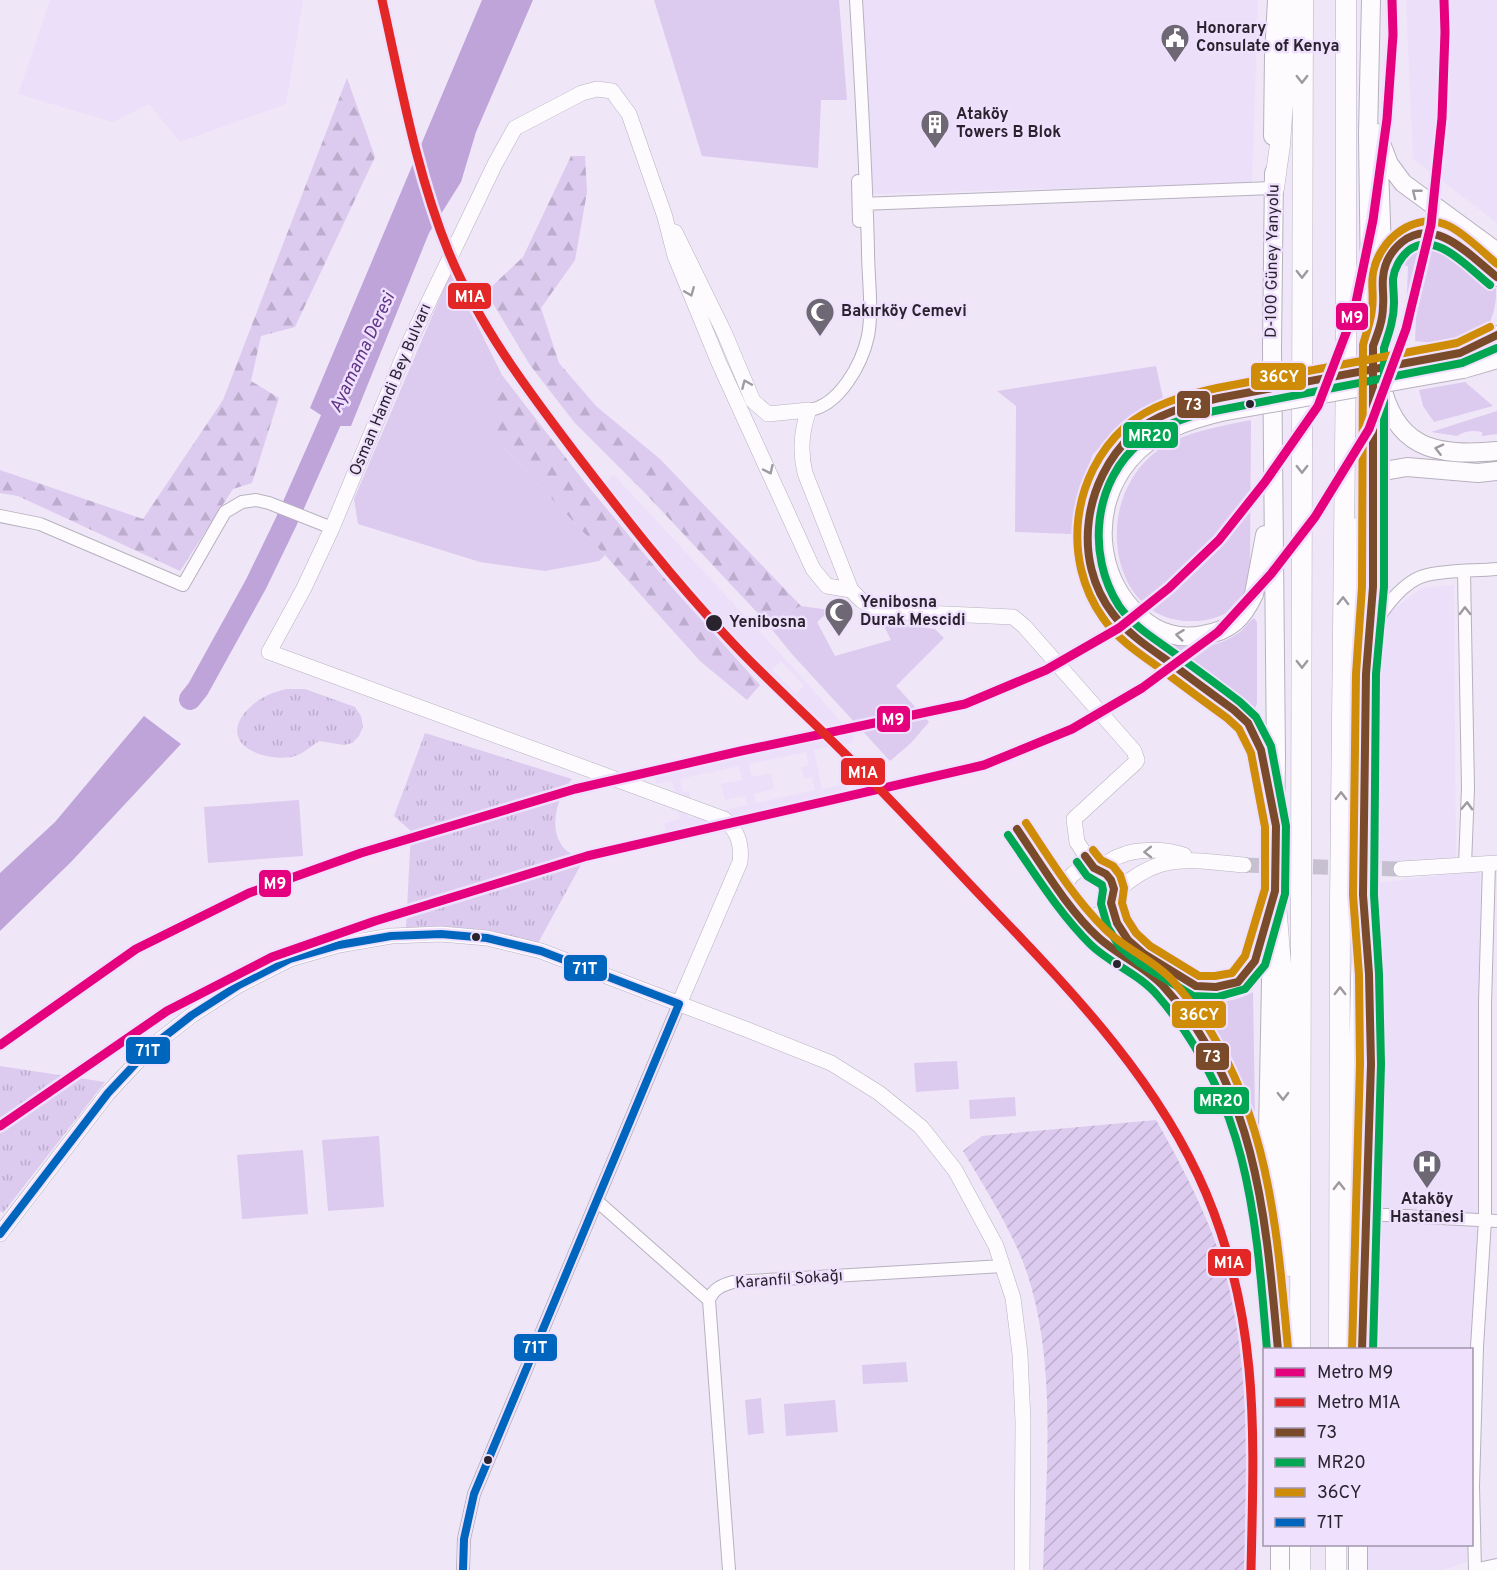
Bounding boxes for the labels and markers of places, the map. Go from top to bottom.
place label: Honorary Consulate of Kenya [1196,19,1340,57]
public building icon: Honorary Consulate of Kenya [1159,22,1191,64]
place label: Ataköy Towers B Blok [956,105,1061,143]
building icon: Ataköy Towers B Blok [919,108,951,150]
mosque icon: Bakırköy Cemevi [804,296,836,338]
place label: Bakırköy Cemevi [841,302,967,322]
unlabelled marker [1244,398,1256,410]
place label: Yenibosna Durak Mescidi [860,593,966,631]
mosque icon: Yenibosna Durak Mescidi [823,596,855,638]
marker: Yenibosna [704,613,724,633]
place label: Yenibosna [729,613,806,633]
unlabelled marker [470,931,482,943]
unlabelled marker [1111,958,1123,970]
hospital icon: Ataköy Hastanesi [1411,1148,1443,1190]
place label: Ataköy Hastanesi [1390,1190,1464,1228]
unlabelled marker [482,1454,494,1466]

